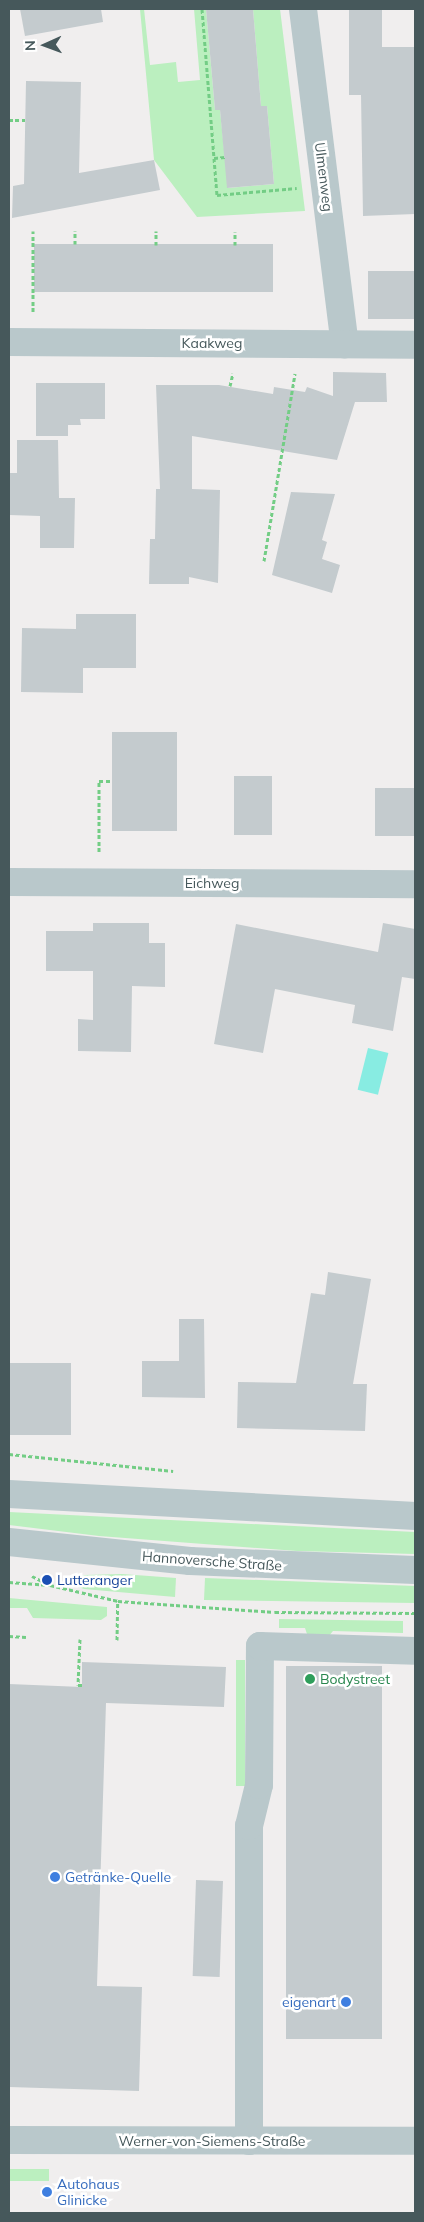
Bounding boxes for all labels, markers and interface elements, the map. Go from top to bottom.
north arrow [20,20,70,70]
text: N [21,40,39,51]
street label: Ulmenweg [311,141,337,213]
street label: Kaakweg [182,335,242,351]
street label: Eichweg [185,875,239,891]
street label: Hannoversche Straße [141,1548,283,1574]
place label: Lutteranger [57,1572,132,1588]
marker: Lutteranger [41,1574,53,1586]
place label: Bodystreet [320,1671,390,1687]
marker: Bodystreet [304,1673,316,1685]
place label: Getränke-Quelle [65,1869,171,1885]
marker: Getränke-Quelle [49,1871,61,1883]
place label: eigenart [282,1994,336,2010]
marker: eigenart [340,1996,352,2008]
street label: Werner-von-Siemens-Straße [119,2133,305,2149]
place label: Autohaus Glinicke [57,2176,120,2208]
marker: Autohaus Glinicke [41,2186,53,2198]

